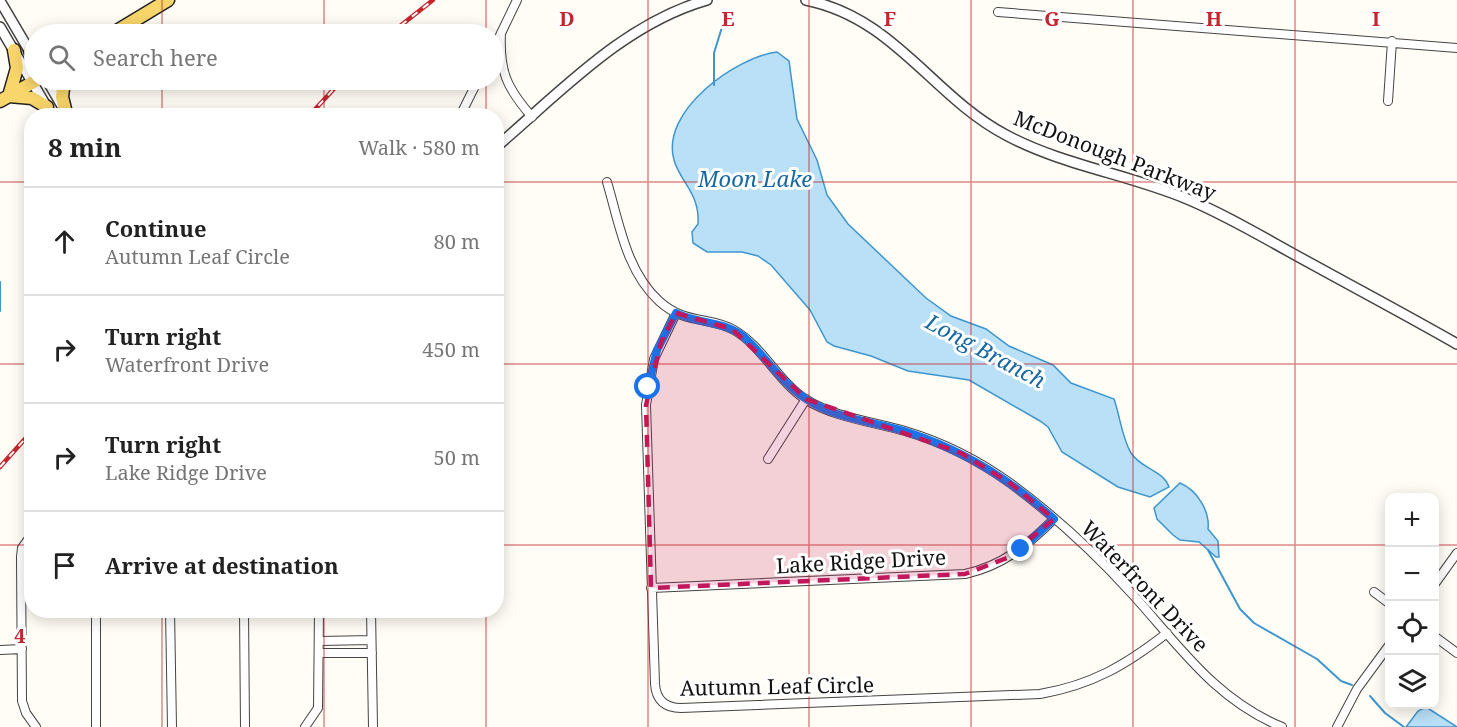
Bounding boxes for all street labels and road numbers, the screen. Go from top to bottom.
street label: McDonough Parkway [1010,103,1220,207]
street label: Waterfront Drive [1075,514,1215,658]
street label: Lake Ridge Drive [775,543,947,579]
street label: Autumn Leaf Circle [680,670,874,702]

